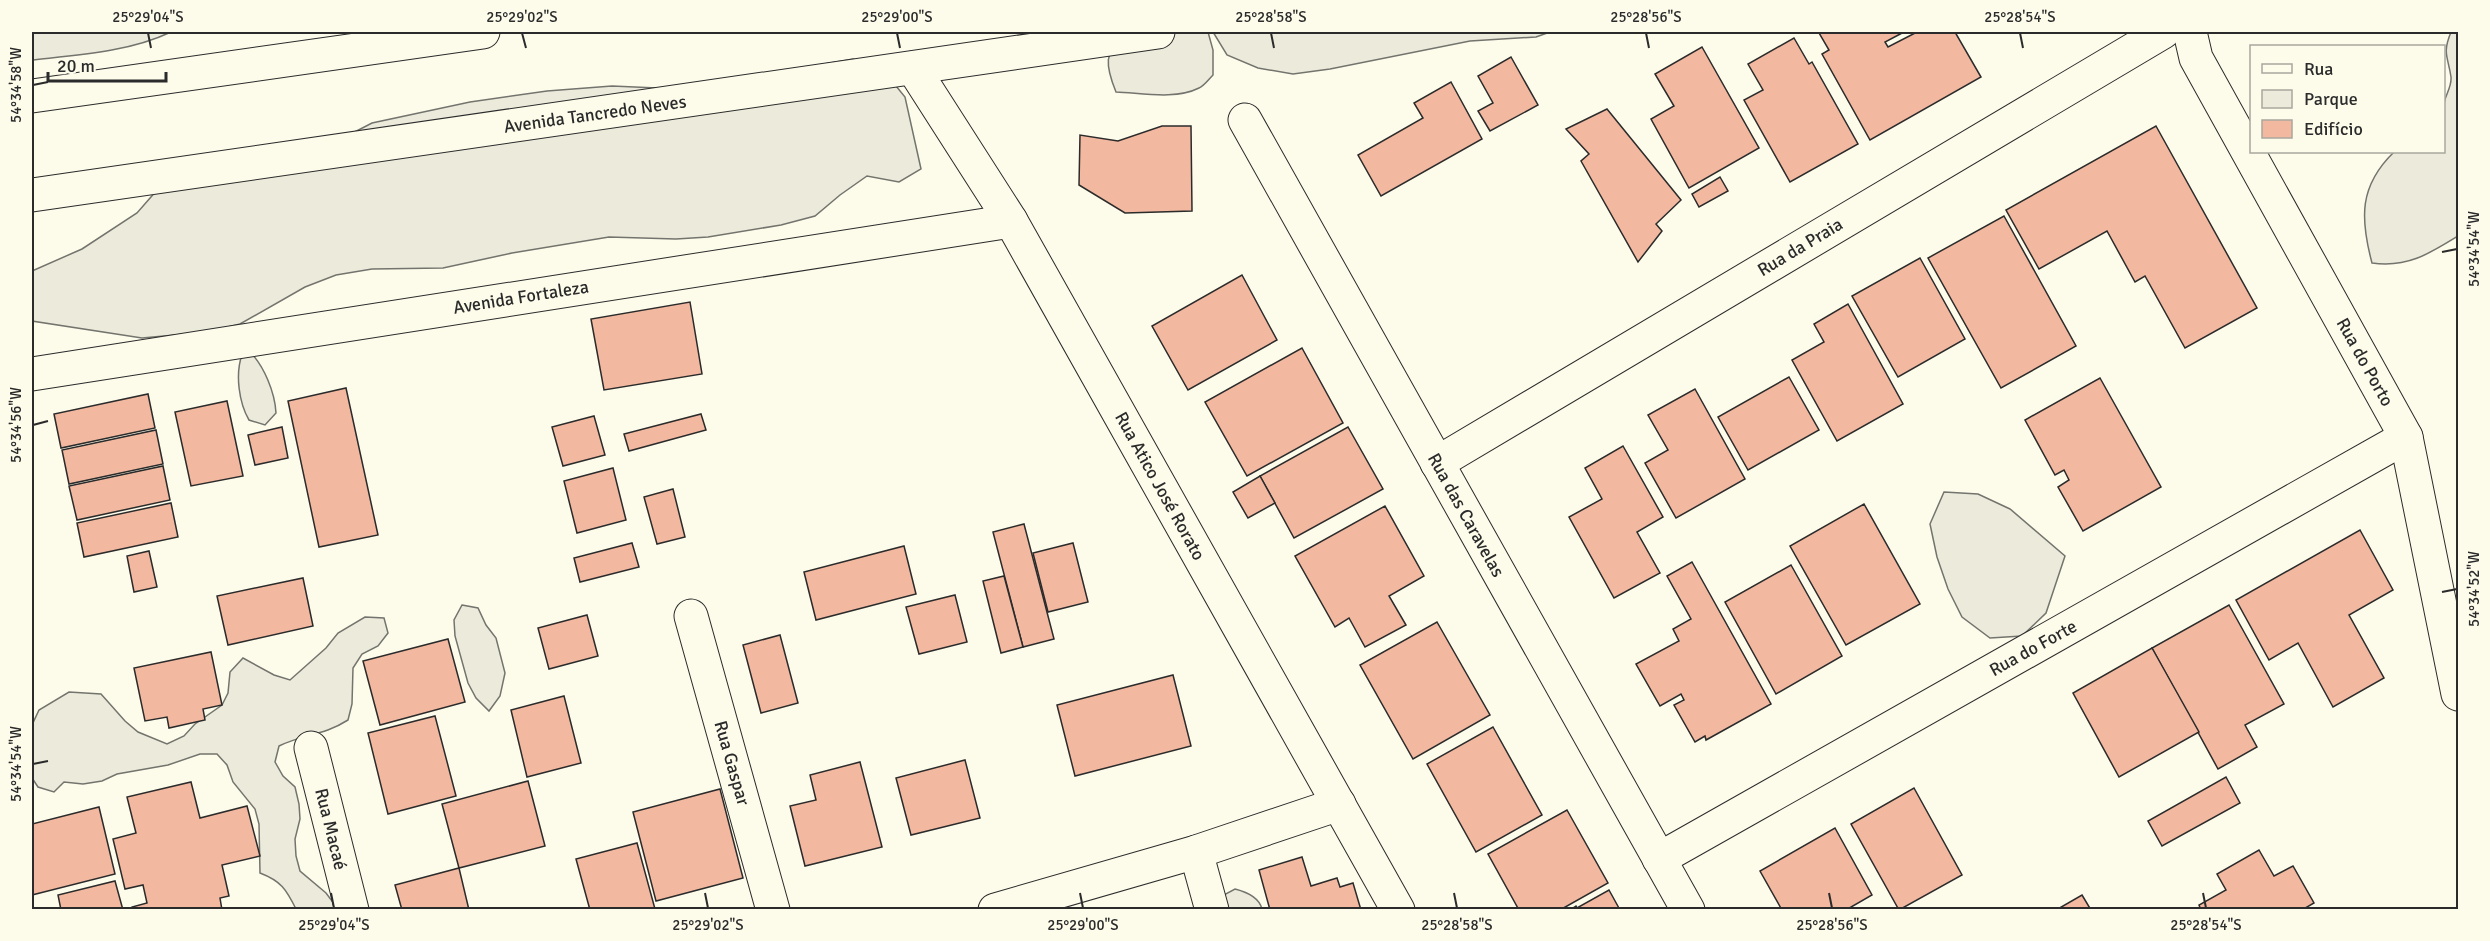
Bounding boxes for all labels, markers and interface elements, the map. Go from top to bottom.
text: 25°29'04"S [112,8,184,26]
text: 25°29'02"S [486,8,558,26]
text: 25°29'00"S [861,8,933,26]
text: 25°28'58"S [1235,8,1307,26]
text: 25°28'56"S [1610,8,1682,26]
text: 25°28'54"S [1984,8,2056,26]
scale bar [48,45,166,83]
legend [2250,45,2445,153]
text: 54°34'58"W [7,47,25,123]
text: 20 m [57,55,95,77]
text: Rua [2304,58,2333,80]
text: Parque [2304,88,2358,110]
street label: Avenida Tancredo Neves [502,90,688,138]
text: Edifício [2304,118,2363,140]
text: 54°34'54"W [2465,211,2483,287]
street label: Rua da Praia [1753,213,1847,281]
street label: Avenida Fortaleza [452,275,590,319]
street label: Rua do Porto [2332,314,2398,410]
text: 54°34'56"W [7,387,25,463]
street label: Rua Atico José Rorato [1110,408,1210,564]
street label: Rua das Caravelas [1423,449,1509,581]
text: 54°34'52"W [2465,551,2483,627]
street label: Rua do Forte [1985,615,2081,681]
street label: Rua Gaspar [709,718,755,808]
text: 54°34'54"W [7,726,25,802]
street label: Rua Macaé [310,786,352,872]
text: 25°29'04"S [298,916,370,934]
text: 25°29'02"S [672,916,744,934]
text: 25°29'00"S [1047,916,1119,934]
text: 25°28'58"S [1421,916,1493,934]
text: 25°28'56"S [1796,916,1868,934]
text: 25°28'54"S [2170,916,2242,934]

